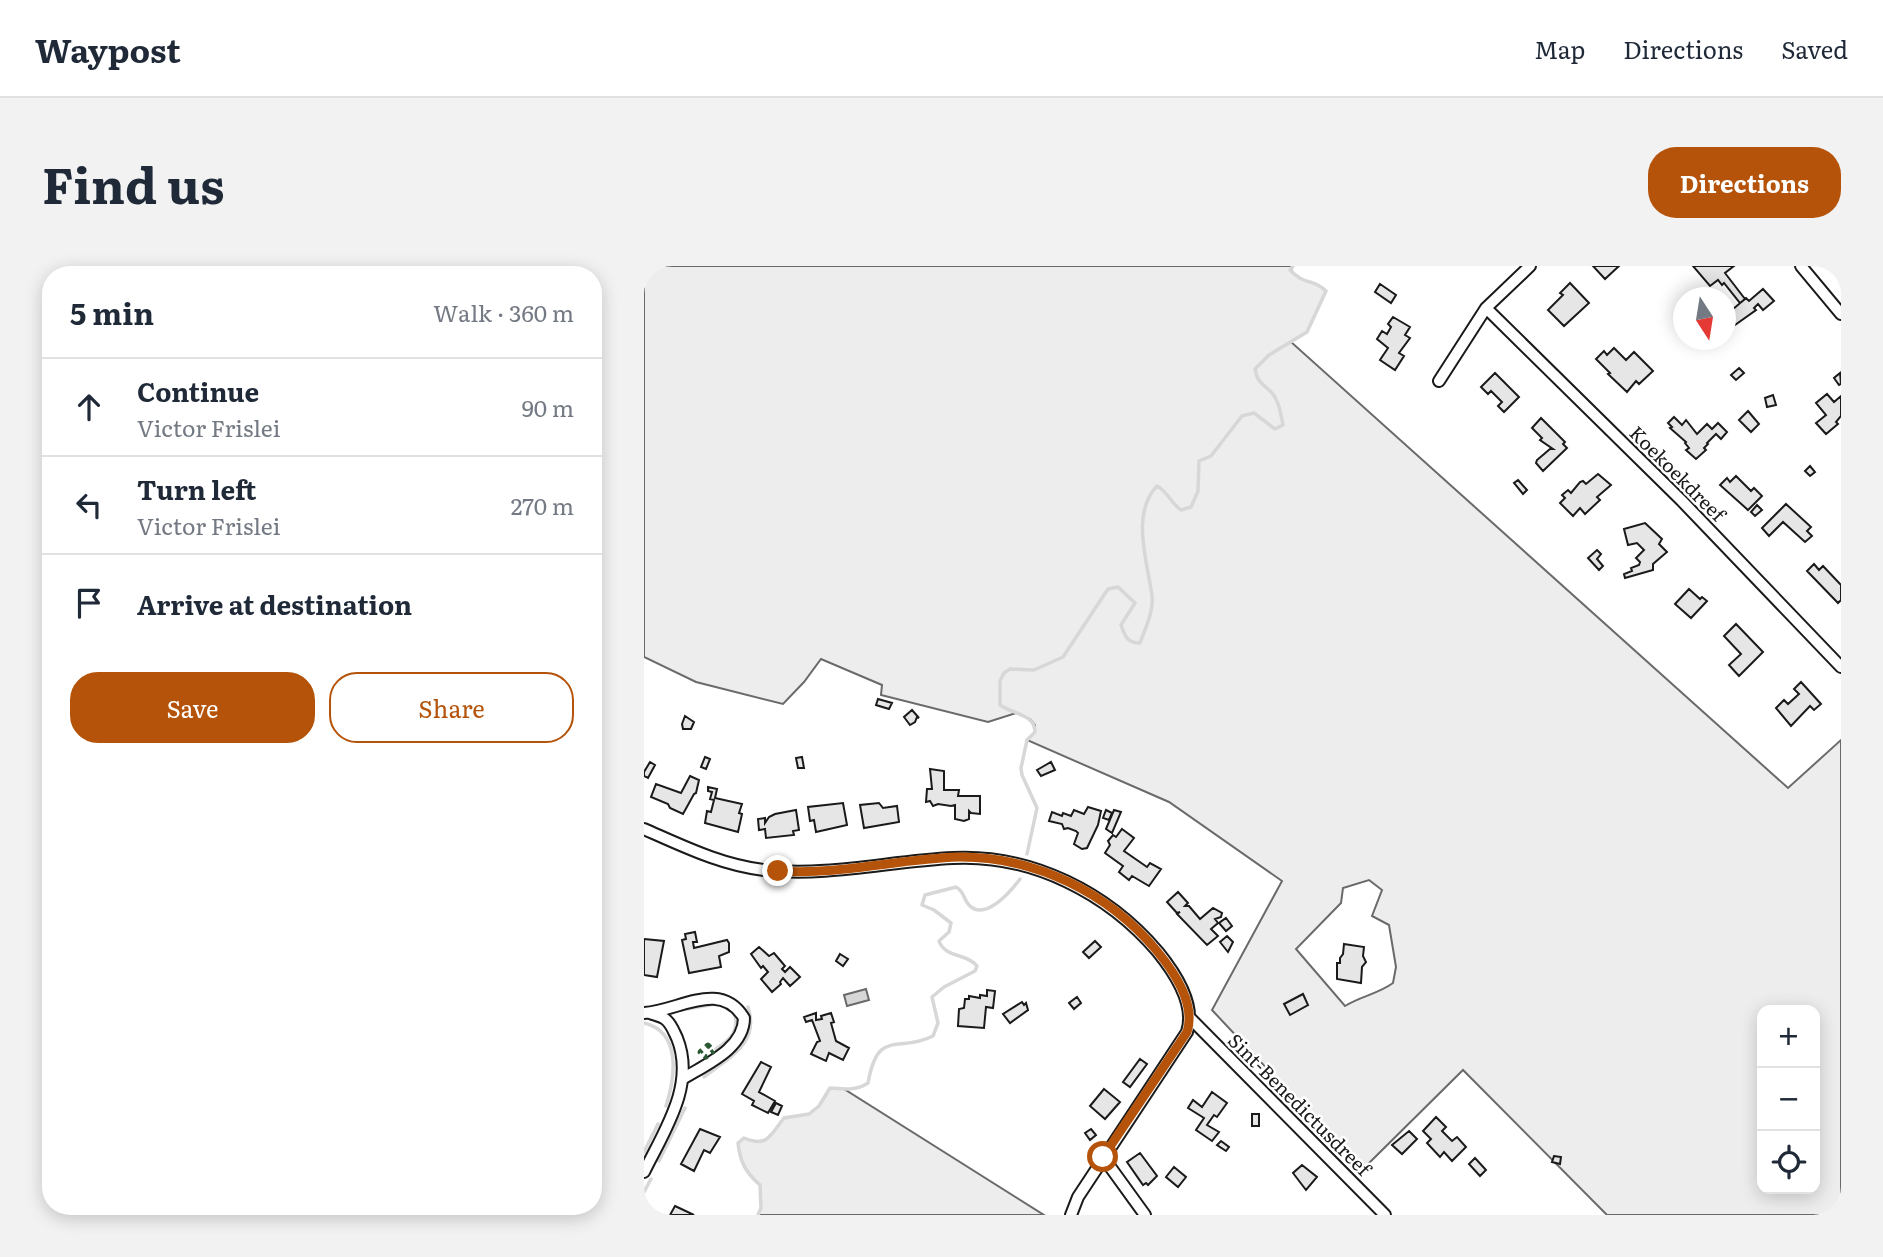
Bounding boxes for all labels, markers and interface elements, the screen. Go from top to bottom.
text: Waypost [35,24,181,73]
text: Map [1534,31,1585,66]
text: Directions [1623,31,1743,66]
text: Saved [1781,31,1848,66]
text: Find us [42,146,225,219]
button: Directions [1648,147,1841,218]
north arrow [1673,287,1736,350]
text: 5 min [70,290,154,334]
text: Walk · 360 m [433,295,574,329]
text: Continue [137,371,259,410]
icon: ahead [70,388,108,426]
text: 90 m [522,390,574,424]
text: Victor Frislei [137,410,280,444]
street label: Koekoekdreef [1624,419,1733,528]
text: Turn left [137,469,256,508]
icon: left [70,486,108,524]
text: 270 m [511,488,574,522]
text: Victor Frislei [137,508,280,542]
icon: arrive [70,584,108,622]
text: Arrive at destination [137,584,412,623]
button: Save [70,672,315,743]
button: Share [329,672,574,743]
route end [762,855,793,886]
map controls [1757,1005,1820,1194]
button: + [1757,1005,1820,1068]
street label: Sint-Benedictusdreef [1222,1026,1379,1183]
button: − [1757,1068,1820,1131]
button: locate [1757,1131,1820,1194]
route start [1087,1141,1118,1172]

